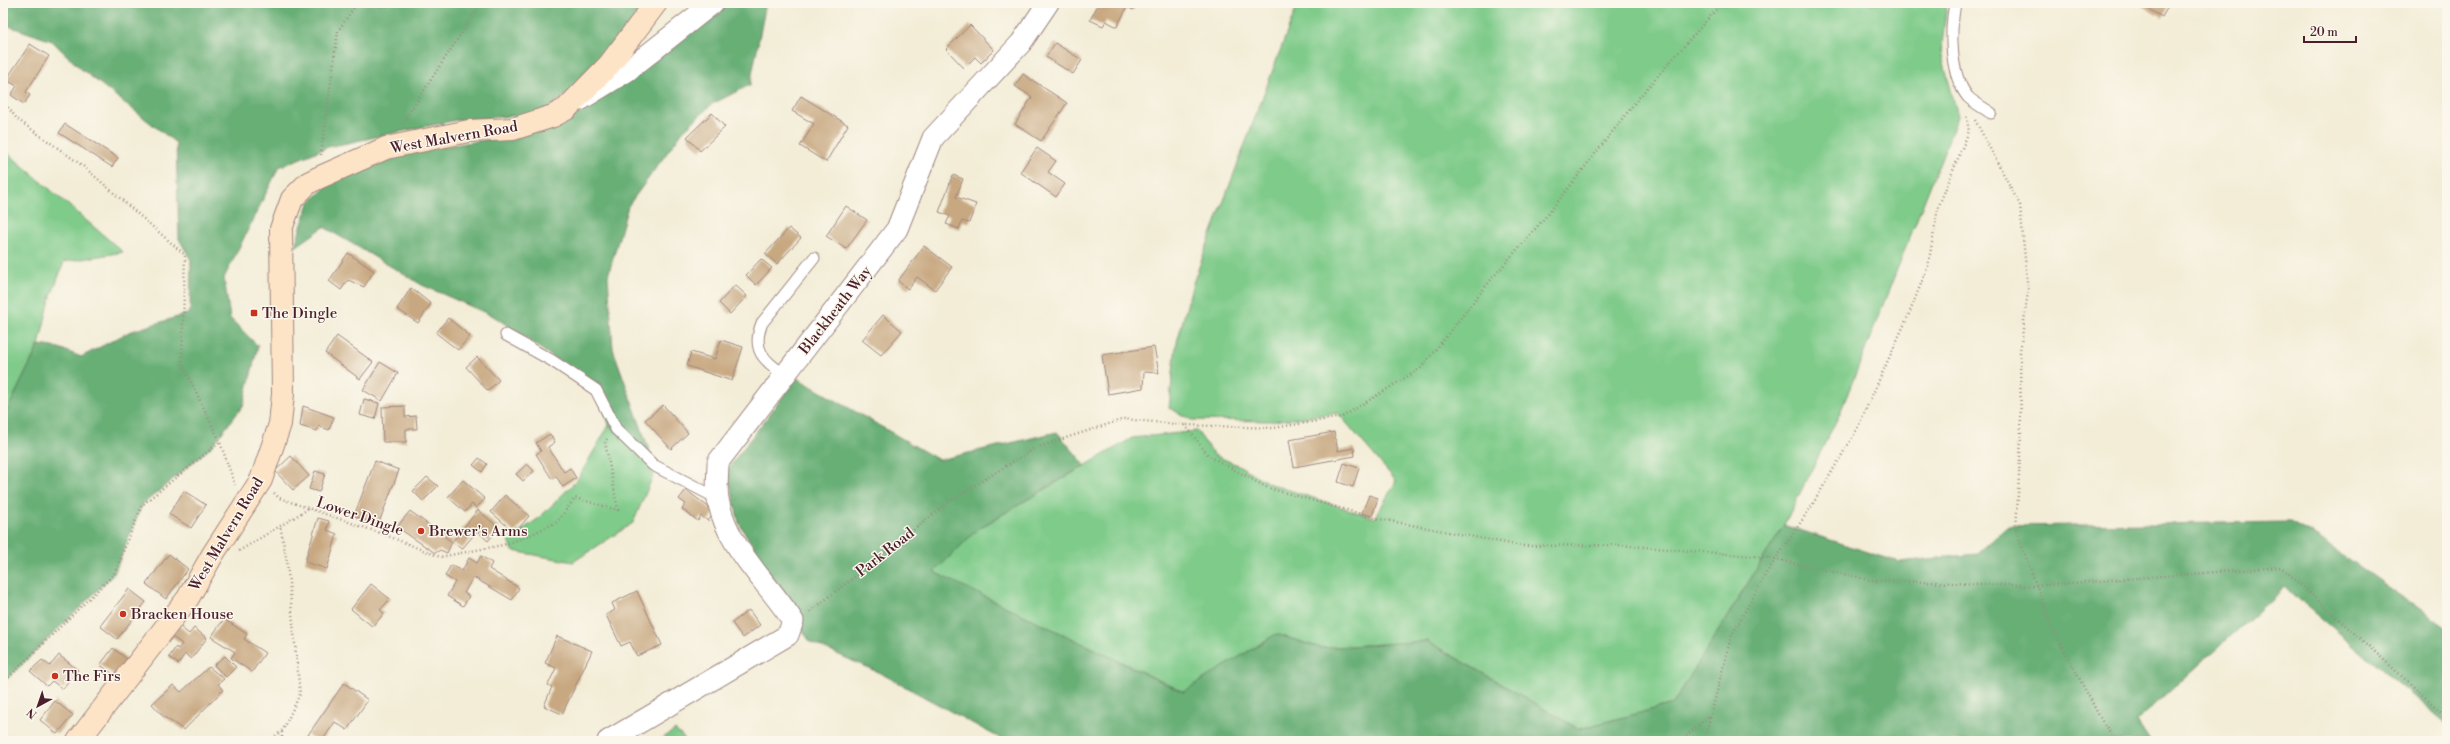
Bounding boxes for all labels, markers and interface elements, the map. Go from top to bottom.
scale bar [2304,18,2356,44]
text: 20 m [2310,25,2338,40]
street label: West Malvern Road [388,117,520,158]
street label: Blackheath Way [794,262,876,359]
place label: The Dingle [262,304,337,323]
marker: The Dingle [249,308,259,318]
street label: West Malvern Road [185,474,268,595]
street label: Lower Dingle [314,493,406,540]
place label: Brewer's Arms [428,522,528,541]
street label: Park Road [852,523,919,581]
marker: Brewer's Arms [416,526,426,536]
place label: Bracken House [130,605,234,624]
marker: Bracken House [118,609,128,619]
place label: The Firs [63,667,121,686]
marker: The Firs [50,671,60,681]
north arrow [18,686,58,726]
text: N [24,705,40,721]

